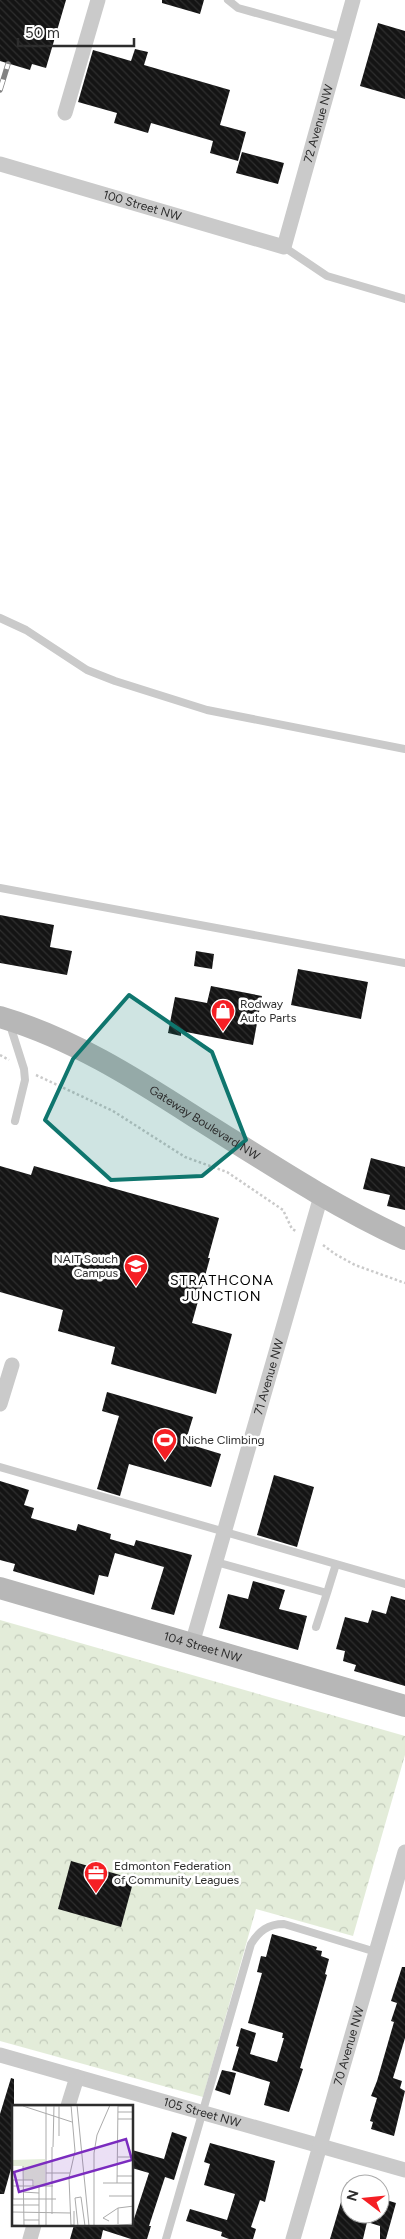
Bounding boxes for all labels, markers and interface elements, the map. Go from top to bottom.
scale bar [18,15,134,47]
text: 50 m [25,24,60,42]
street label: 72 Avenue NW [301,82,336,164]
street label: 100 Street NW [101,187,183,224]
place label: Rodway Auto Parts [240,997,297,1025]
shop icon: Rodway Auto Parts [210,998,236,1032]
street label: Gateway Boulevard NW [147,1083,263,1163]
place label: NAIT Souch Campus [54,1252,118,1280]
school or university icon: NAIT Souch Campus [123,1253,149,1287]
district label: STRATHCONA JUNCTION [170,1272,274,1305]
street label: 71 Avenue NW [251,1337,287,1417]
sports icon: Niche Climbing [152,1427,178,1461]
place label: Niche Climbing [182,1433,265,1447]
street label: 104 Street NW [162,1629,244,1665]
place label: Edmonton Federation of Community Leagues [114,1859,240,1887]
office icon: Edmonton Federation of Community Leagues [83,1860,109,1894]
street label: 70 Avenue NW [331,2004,367,2087]
street label: 105 Street NW [162,2095,243,2130]
inset map [12,2105,134,2226]
north arrow [340,2174,390,2224]
text: N [343,2188,363,2203]

